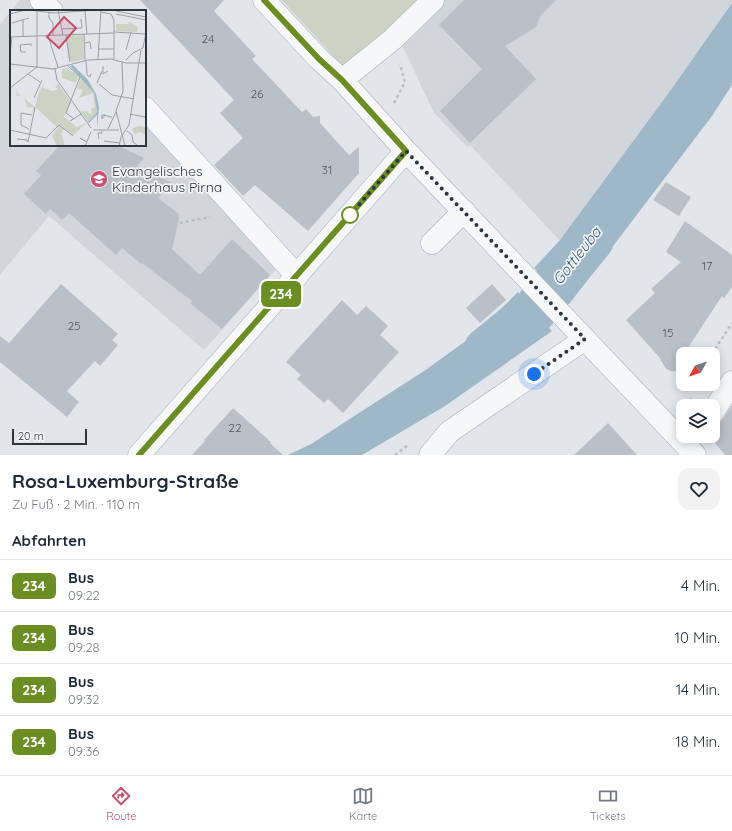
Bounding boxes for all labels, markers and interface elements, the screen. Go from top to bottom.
inset map [10,10,146,146]
house number: 24 [202,31,214,46]
house number: 26 [250,86,264,101]
place label: Evangelisches Kinderhaus Pirna [112,162,222,196]
house number: 31 [322,162,332,177]
school or university icon: Evangelisches Kinderhaus Pirna [89,169,109,189]
unlabelled marker [341,206,359,224]
water label: Gottleuba [548,222,606,288]
house number: 17 [702,258,712,273]
line badge: 234 [258,281,304,307]
text: 234 [269,285,293,303]
house number: 25 [67,318,81,333]
house number: 15 [663,325,673,340]
north arrow [676,347,720,391]
map controls [676,347,720,443]
your location [524,364,544,384]
button: layers [676,399,720,443]
house number: 22 [228,420,242,435]
scale bar [12,427,87,446]
text: 20 m [18,429,44,443]
button: heart [678,468,720,510]
text: Rosa-Luxemburg-Straße [12,469,239,493]
text: Zu Fuß · 2 Min. · 110 m [12,496,140,512]
text: Abfahrten [12,531,86,550]
text: Bus [68,568,94,587]
text: 4 Min. [681,576,720,595]
text: 234 [22,577,46,595]
text: 09:22 [68,587,100,603]
text: Bus [68,620,94,639]
text: 10 Min. [674,628,720,647]
text: 234 [22,629,46,647]
text: 09:28 [68,639,100,655]
text: Bus [68,672,94,691]
text: 14 Min. [676,680,720,699]
text: 234 [22,681,46,699]
text: 09:32 [68,691,99,707]
text: Bus [68,724,94,743]
text: 18 Min. [675,732,720,751]
text: 234 [22,733,46,751]
text: 09:36 [68,743,99,759]
tab: Route [106,785,136,823]
tab: Karte [349,785,377,823]
tab: Tickets [590,785,626,823]

